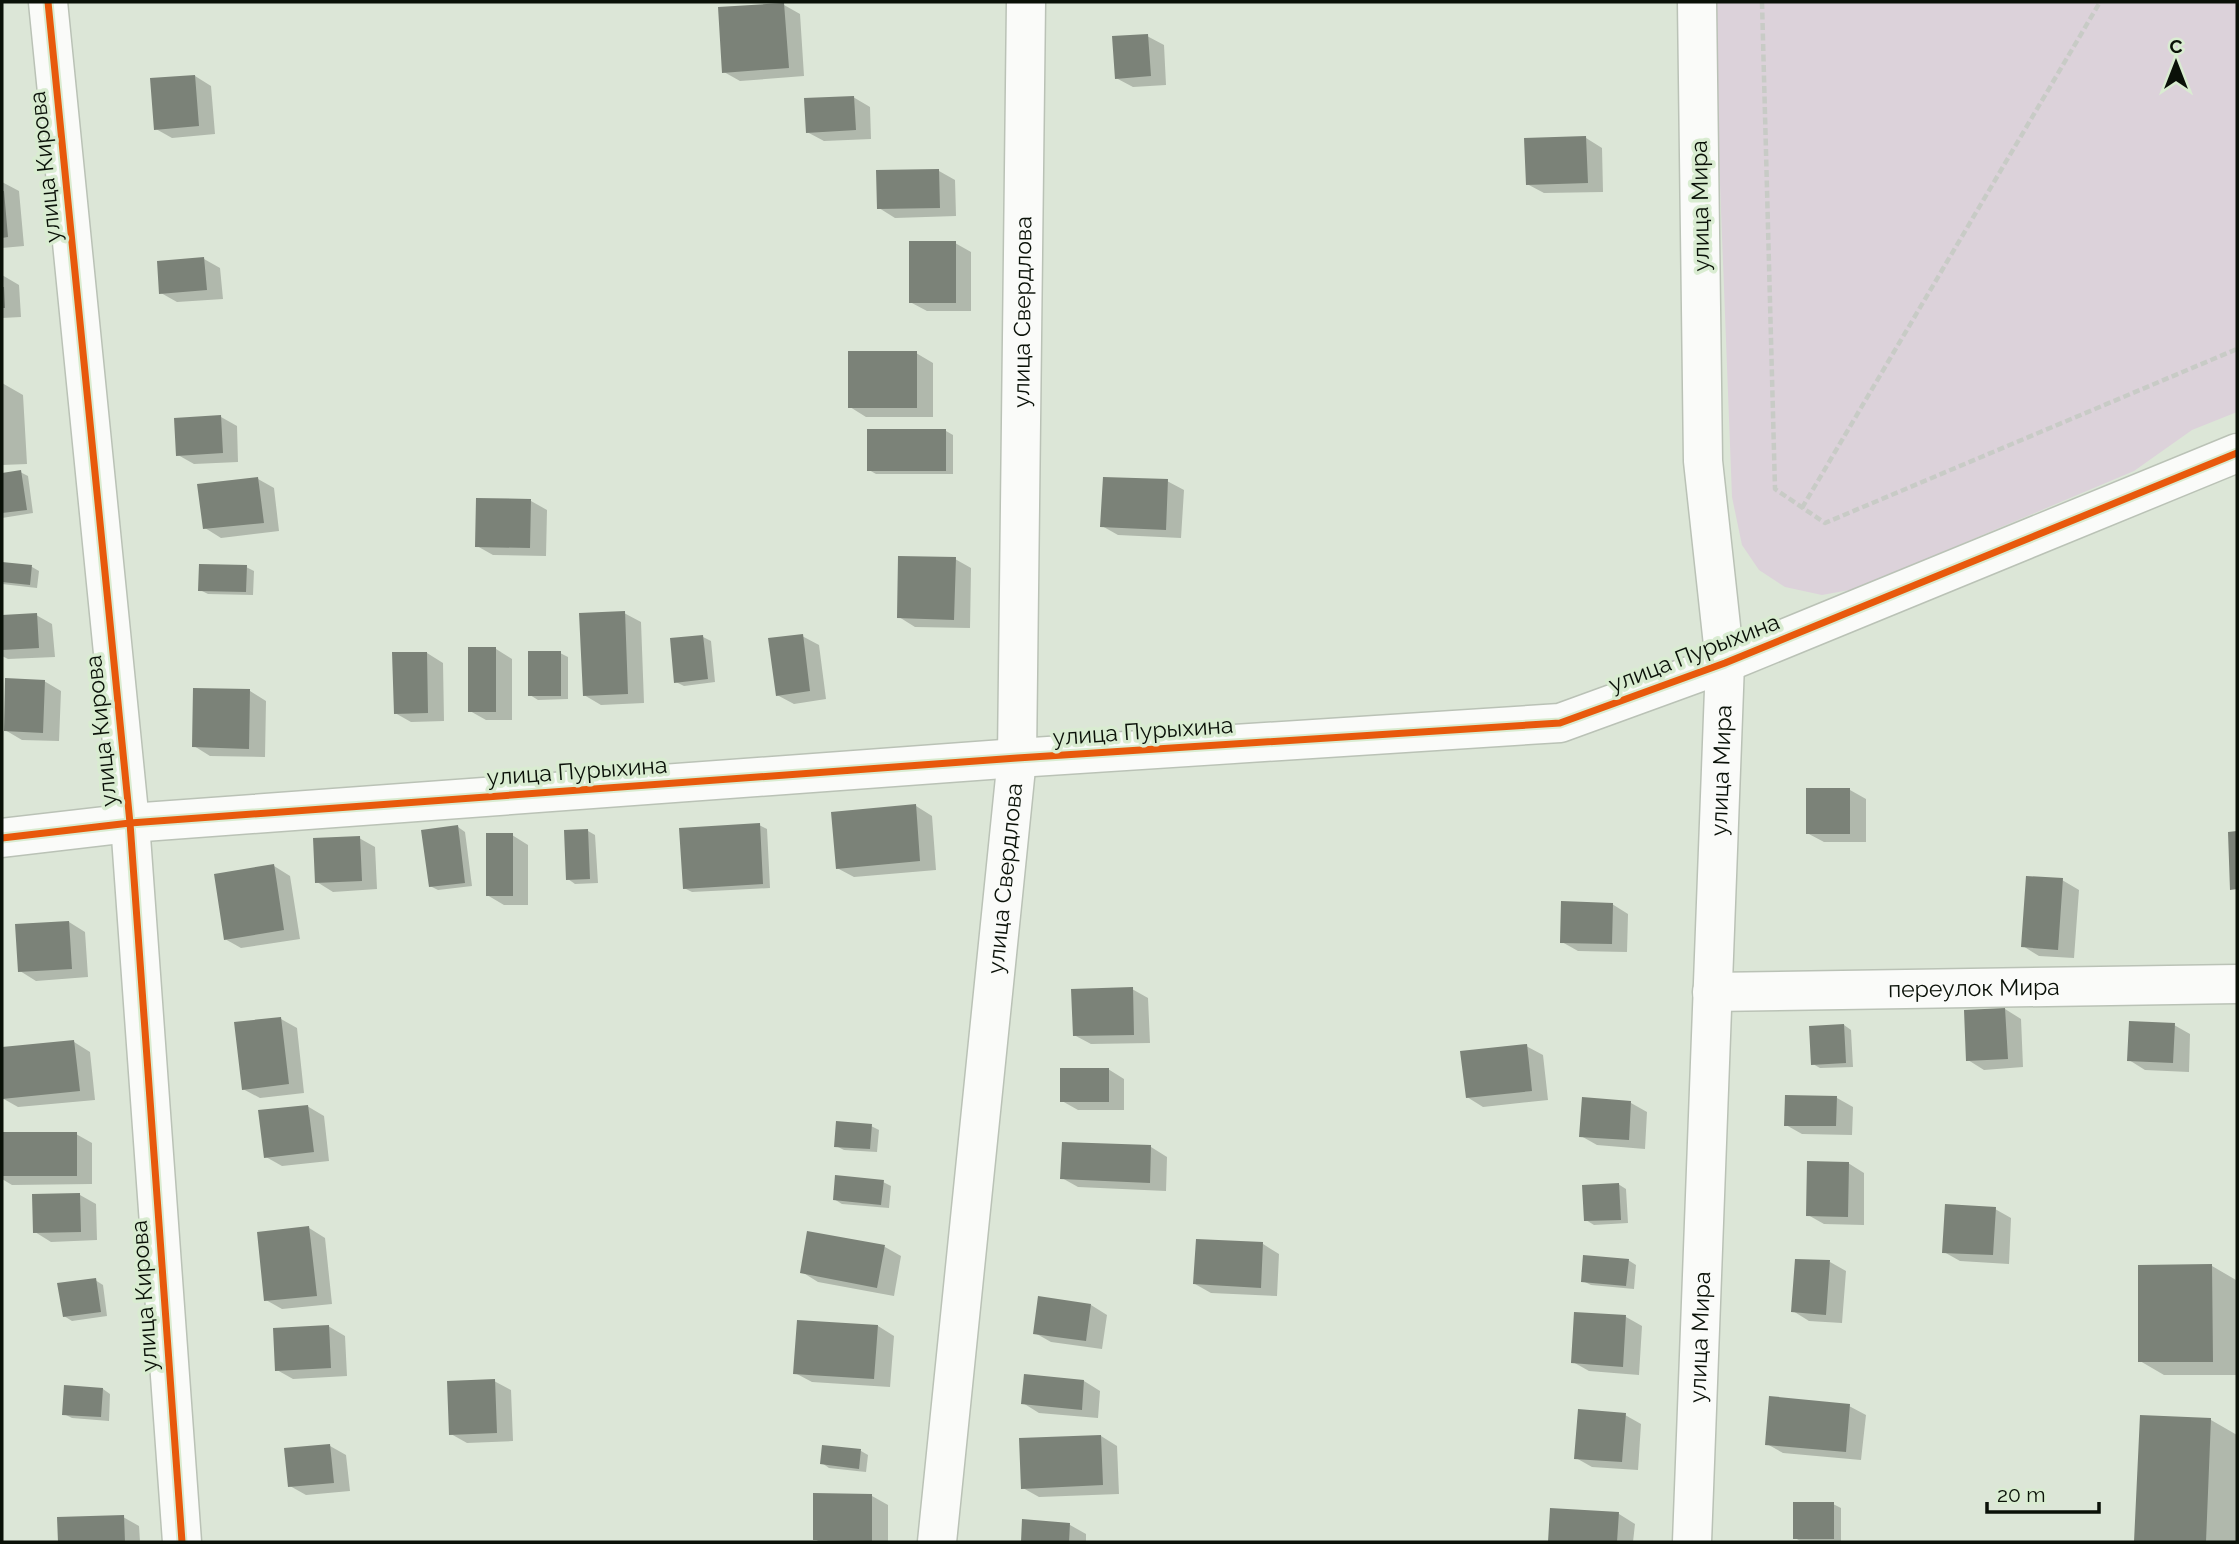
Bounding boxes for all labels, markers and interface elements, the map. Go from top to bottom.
north arrow [2141,28,2211,98]
text: С [2169,35,2183,57]
street label: улица Кирова [23,90,66,244]
street label: улица Мира [1685,140,1714,272]
street label: улица Свердлова [1007,216,1036,408]
street label: улица Пурыхина [1605,608,1783,698]
street label: улица Кирова [79,654,122,808]
street label: улица Мира [1705,704,1736,837]
street label: улица Пурыхина [1052,711,1234,750]
street label: улица Пурыхина [486,751,668,790]
street label: улица Свердлова [981,782,1027,975]
street label: переулок Мира [1888,973,2060,1002]
street label: улица Кирова [125,1219,162,1373]
street label: улица Мира [1683,1271,1715,1403]
scale bar [1987,1470,2099,1514]
text: 20 m [1997,1482,2045,1507]

